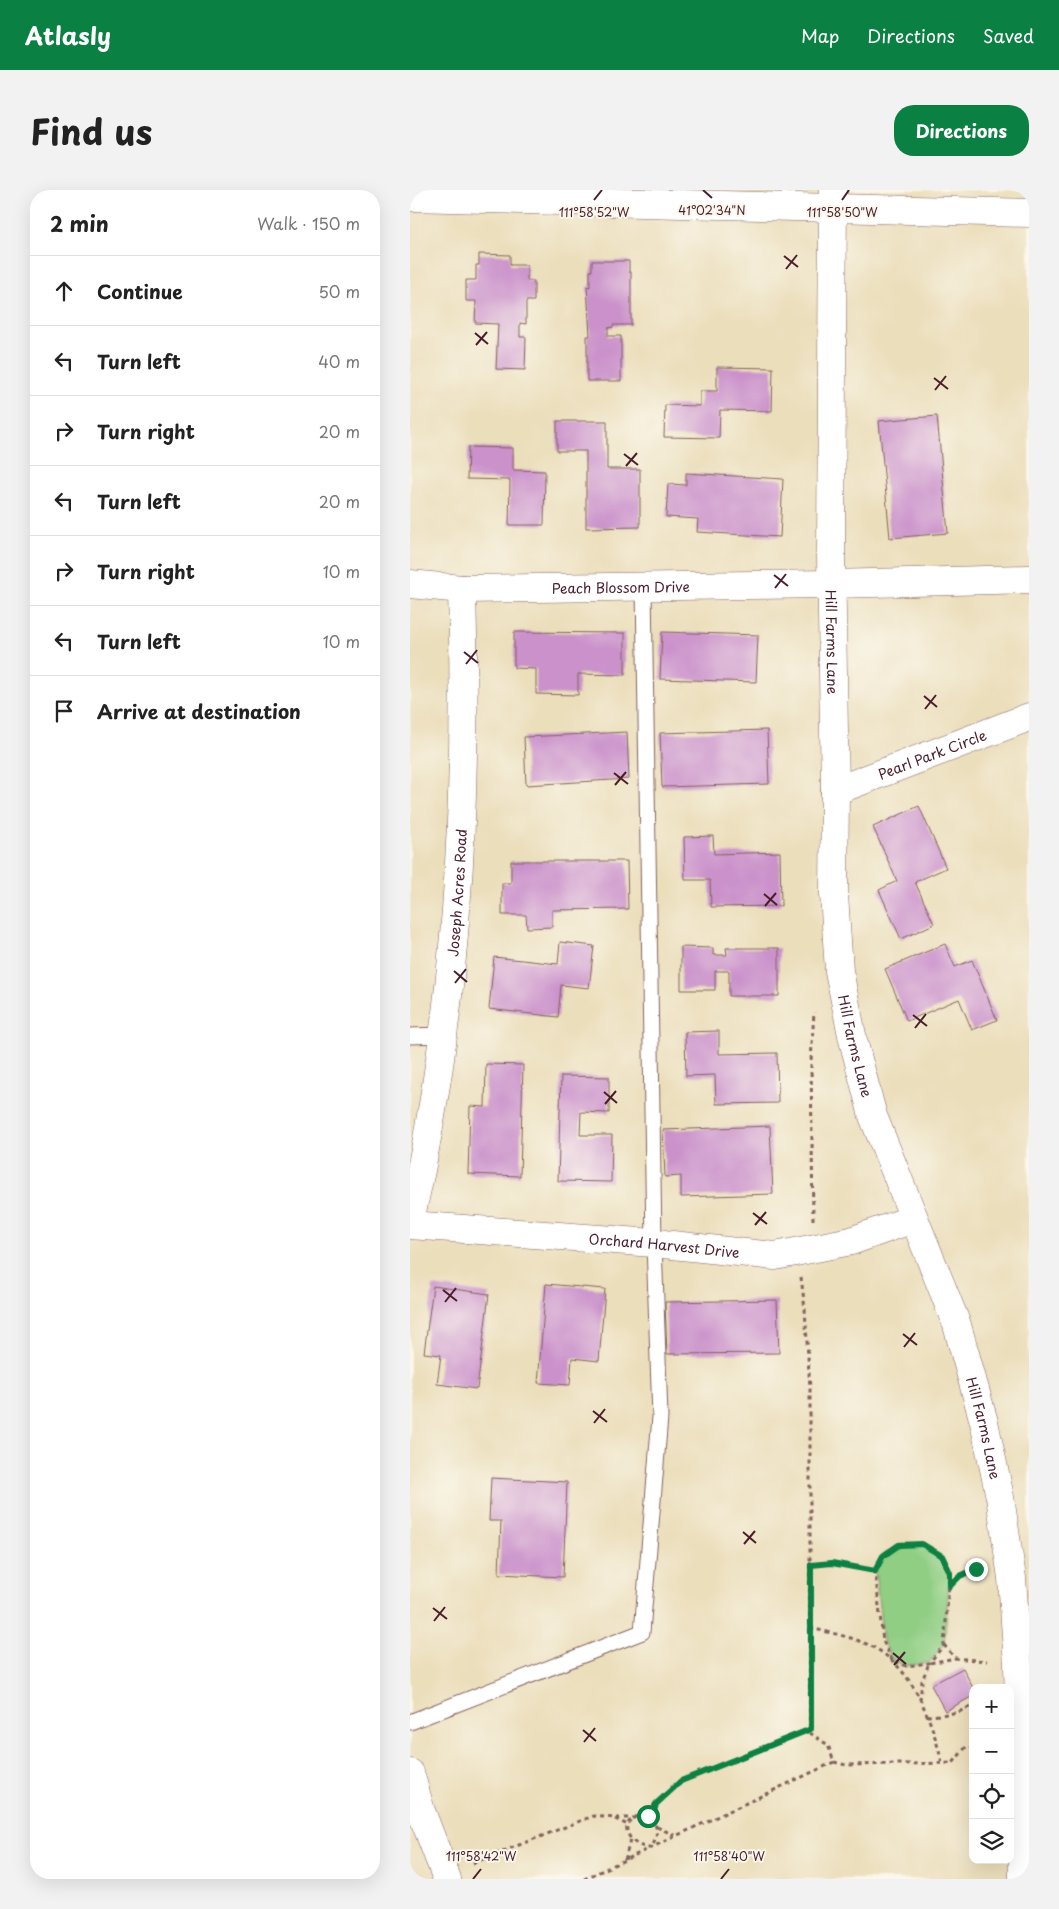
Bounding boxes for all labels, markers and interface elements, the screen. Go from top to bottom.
text: Atlasly [25,17,111,53]
text: Map [801,22,839,49]
text: Directions [867,22,955,49]
text: Saved [983,22,1034,49]
text: Find us [30,104,152,157]
button: Directions [894,105,1029,156]
text: 41°02'34"N [678,201,746,219]
text: 111°58'52"W [559,203,630,221]
text: 111°58'50"W [806,203,878,221]
text: 2 min [50,207,109,239]
text: Walk · 150 m [257,211,360,235]
icon: ahead [50,277,78,305]
text: Continue [97,277,183,305]
text: 50 m [319,279,360,303]
icon: left [50,347,78,375]
text: Turn left [97,347,181,375]
text: 40 m [318,349,360,373]
icon: right [50,417,78,445]
text: Turn right [97,417,195,445]
text: 20 m [319,419,360,443]
icon: left [50,487,78,515]
text: Turn left [97,487,181,515]
text: 20 m [319,489,360,513]
icon: right [50,557,78,585]
text: Turn right [97,557,195,585]
text: 10 m [323,559,360,583]
street label: Peach Blossom Drive [551,575,690,598]
street label: Hill Farms Lane [821,589,844,695]
icon: left [50,627,78,655]
text: Turn left [97,627,181,655]
text: 10 m [323,629,360,653]
icon: arrive [50,697,78,725]
text: Arrive at destination [97,697,301,725]
street label: Pearl Park Circle [875,724,990,784]
street label: Joseph Acres Road [442,828,471,957]
street label: Hill Farms Lane [834,993,878,1100]
street label: Orchard Harvest Drive [588,1228,741,1263]
street label: Hill Farms Lane [961,1374,1006,1481]
route end [965,1558,988,1581]
map controls [969,1684,1014,1864]
button: + [969,1684,1014,1729]
button: − [969,1729,1014,1774]
button: locate [969,1774,1014,1819]
route start [637,1805,660,1828]
button: layers [969,1819,1014,1864]
text: 111°58'42"W [446,1847,517,1865]
text: 111°58'40"W [693,1847,765,1865]

